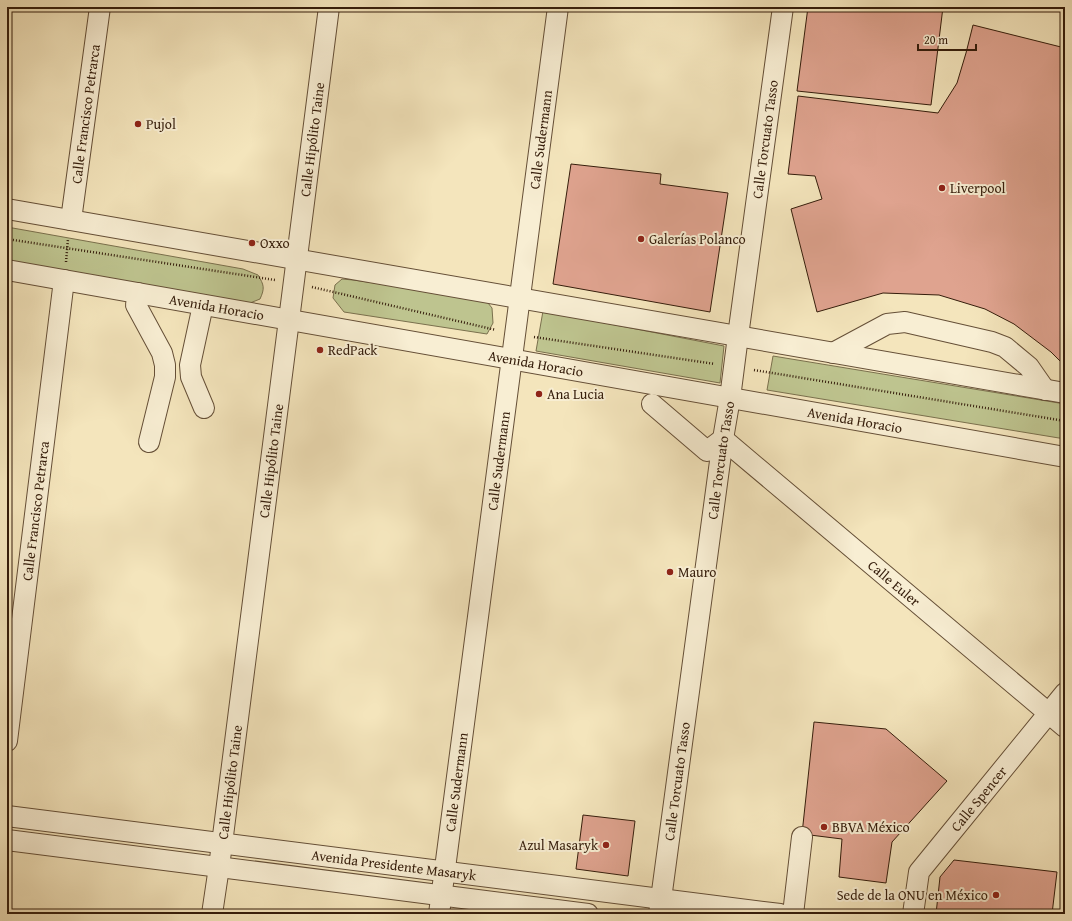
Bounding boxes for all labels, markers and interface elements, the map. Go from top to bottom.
scale bar [918,26,976,52]
text: 20 m [924,31,948,48]
street label: Calle Francisco Petrarca [66,43,105,185]
street label: Calle Torcuato Tasso [747,79,783,200]
street label: Calle Hipólito Taine [295,81,329,198]
street label: Calle Sudermann [524,89,557,190]
place label: Pujol [146,114,176,134]
marker: Pujol [133,119,143,129]
place label: Liverpool [950,178,1006,198]
marker: Liverpool [937,183,947,193]
place label: Galerías Polanco [649,229,746,249]
place label: Oxxo [260,233,290,253]
marker: Galerías Polanco [636,234,646,244]
marker: Oxxo [247,238,257,248]
street label: Avenida Horacio [168,289,266,325]
place label: RedPack [328,340,378,360]
marker: RedPack [315,345,325,355]
street label: Avenida Horacio [487,345,585,382]
place label: Ana Lucia [547,384,605,404]
marker: Ana Lucia [534,389,544,399]
street label: Calle Torcuato Tasso [702,399,739,521]
street label: Calle Hipólito Taine [254,402,288,519]
street label: Avenida Horacio [806,402,904,438]
street label: Calle Sudermann [482,410,515,512]
street label: Calle Francisco Petrarca [17,439,54,582]
street label: Calle Euler [864,555,925,611]
place label: Mauro [678,562,716,582]
marker: Mauro [665,567,675,577]
street label: Calle Torcuato Tasso [659,721,695,842]
street label: Calle Hipólito Taine [213,723,247,841]
street label: Calle Sudermann [440,731,473,833]
street label: Calle Spencer [946,762,1012,836]
place label: BBVA México [832,817,910,837]
marker: BBVA México [819,822,829,832]
place label: Azul Masaryk [519,835,599,855]
marker: Azul Masaryk [601,840,611,850]
street label: Avenida Presidente Masaryk [310,845,478,886]
place label: Sede de la ONU en México [837,885,988,905]
marker: Sede de la ONU en México [991,890,1001,900]

